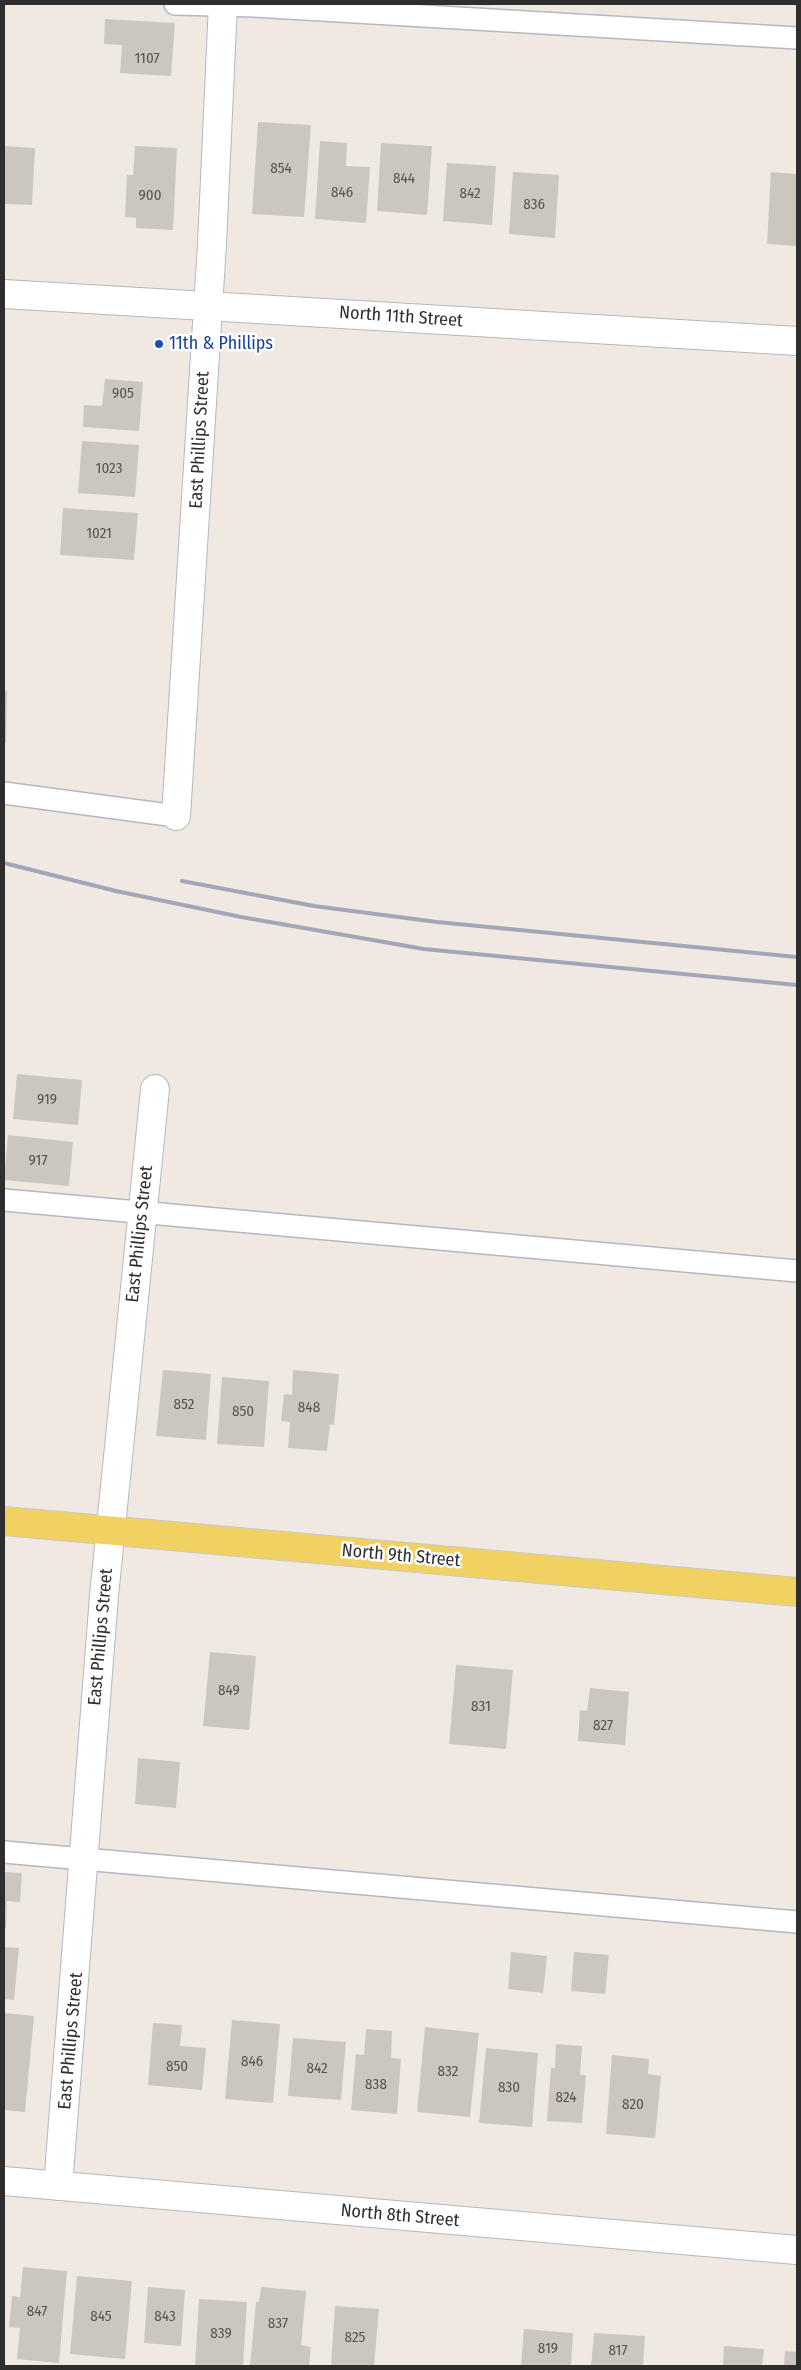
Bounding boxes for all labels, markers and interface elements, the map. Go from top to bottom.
house number: 1107 [134,50,160,68]
house number: 854 [270,160,292,178]
house number: 844 [393,170,415,188]
house number: 846 [331,184,353,202]
house number: 842 [459,185,481,203]
house number: 900 [139,187,161,205]
house number: 836 [523,196,545,214]
street label: North 11th Street [338,302,464,332]
place label: 11th & Phillips [169,333,273,355]
marker: 11th & Phillips [153,338,165,350]
street label: East Phillips Street [186,371,214,509]
house number: 905 [112,385,134,403]
house number: 1023 [96,460,122,478]
house number: 1021 [86,525,112,543]
house number: 919 [37,1091,57,1109]
house number: 917 [29,1152,47,1170]
street label: East Phillips Street [122,1164,158,1304]
house number: 852 [174,1396,194,1414]
house number: 848 [298,1399,320,1417]
house number: 850 [232,1403,254,1421]
street label: North 9th Street [341,1540,461,1572]
street label: East Phillips Street [84,1568,118,1706]
house number: 849 [218,1682,240,1700]
house number: 831 [471,1698,491,1716]
house number: 827 [593,1717,613,1735]
street label: East Phillips Street [54,1972,88,2110]
house number: 846 [241,2053,263,2071]
house number: 850 [166,2058,188,2076]
house number: 842 [306,2060,328,2078]
house number: 832 [438,2063,458,2081]
house number: 838 [365,2076,387,2094]
house number: 830 [498,2079,520,2097]
house number: 824 [556,2089,576,2107]
house number: 820 [622,2096,644,2114]
street label: North 8th Street [340,2200,460,2232]
house number: 847 [27,2303,47,2321]
house number: 845 [90,2308,112,2326]
house number: 843 [154,2308,176,2326]
house number: 837 [268,2315,288,2333]
house number: 839 [210,2325,232,2343]
house number: 825 [345,2329,365,2347]
house number: 819 [538,2340,558,2358]
house number: 817 [608,2342,628,2360]

